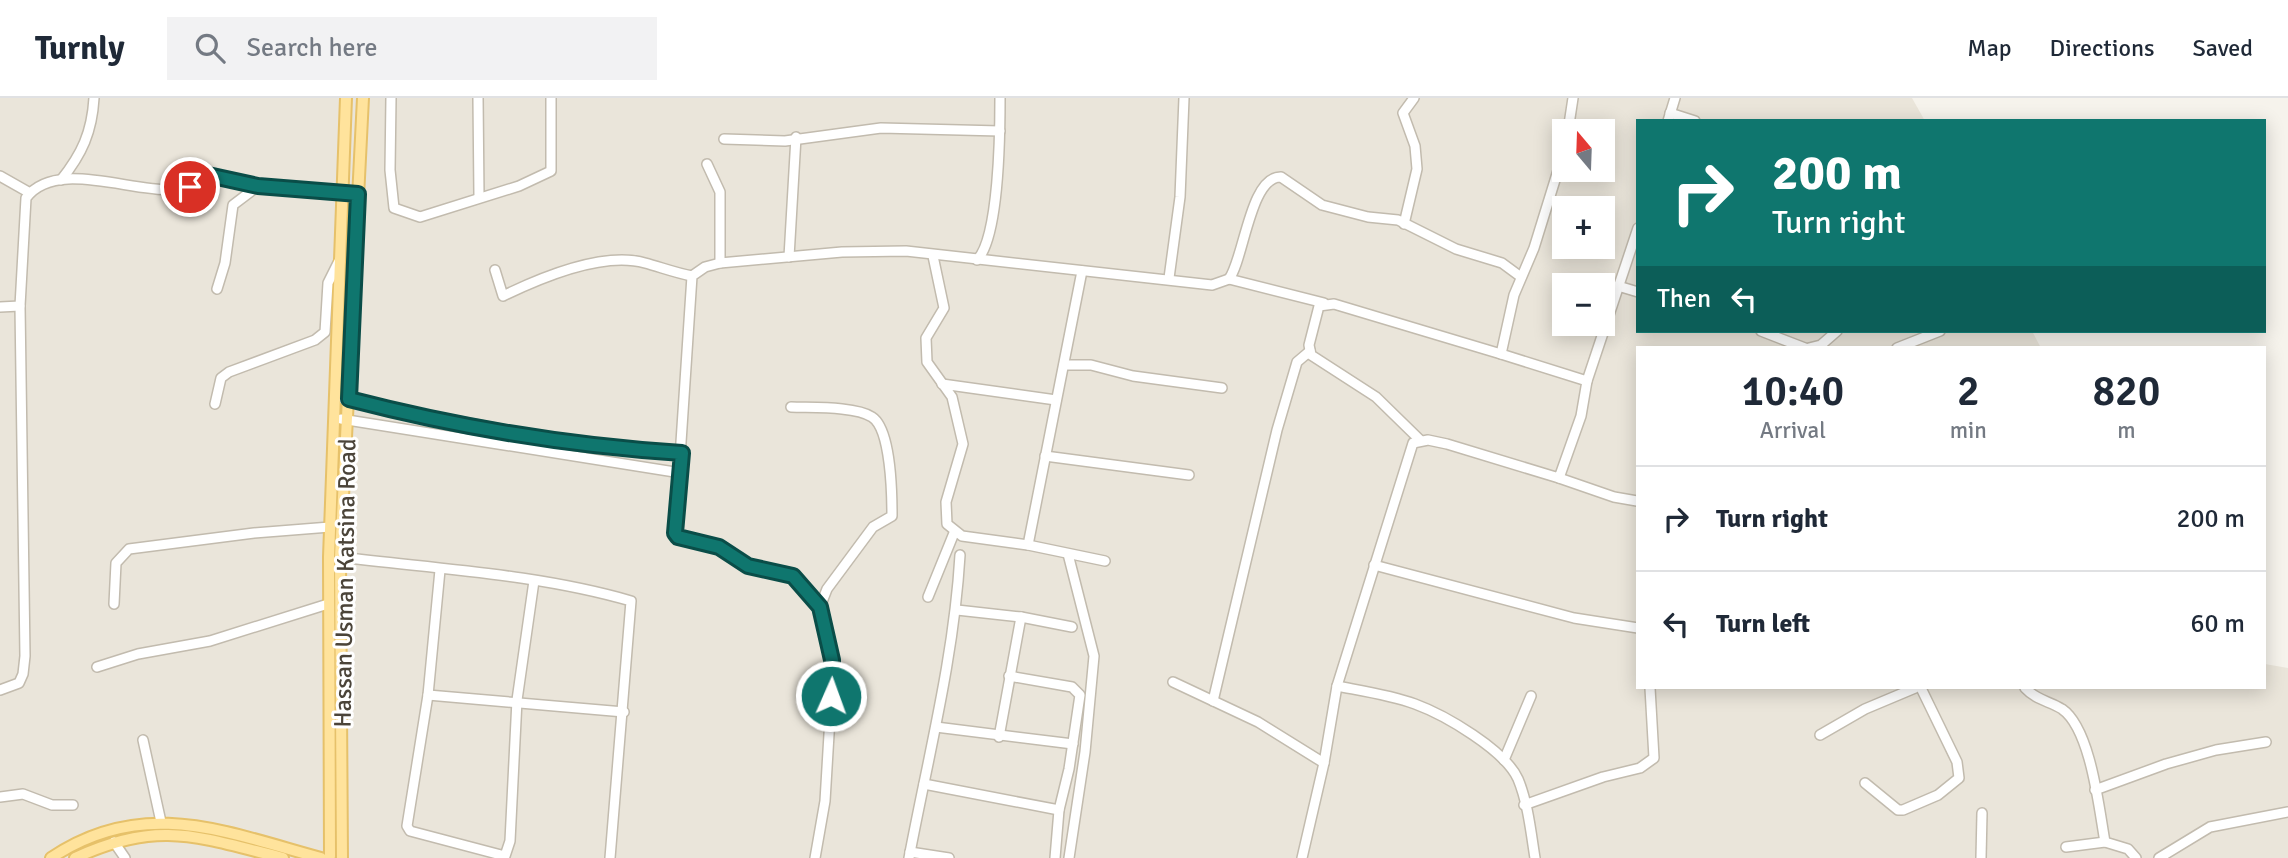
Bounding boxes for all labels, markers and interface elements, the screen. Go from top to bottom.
search box [167,17,657,80]
text: Turnly [35,28,125,69]
icon: search [191,29,229,67]
text: Search here [247,32,378,64]
text: Map [1967,33,2012,63]
text: Directions [2050,33,2155,63]
text: Saved [2193,33,2253,63]
north arrow [1552,119,1615,182]
map controls [1552,119,1615,336]
text: 200 m [1772,143,1902,203]
icon: right [1657,147,1748,238]
pin [160,157,220,217]
icon: arrive [171,168,209,206]
button: + [1552,196,1615,259]
text: Turn right [1772,203,1905,242]
button: − [1552,273,1615,336]
icon: left [1725,280,1763,318]
text: Then [1657,283,1711,315]
text: 10:40 [1742,366,1844,417]
text: 2 [1957,366,1980,417]
text: 820 [2092,366,2160,417]
text: Arrival [1760,416,1826,445]
text: min [1950,416,1987,445]
text: m [2117,416,2136,445]
street label: Hassan Usman Katsina Road [327,438,363,728]
icon: right [1657,500,1695,538]
text: Turn right [1716,503,1828,535]
text: 200 m [2176,503,2245,535]
icon: left [1657,605,1695,643]
text: Turn left [1716,608,1810,640]
text: 60 m [2190,608,2245,640]
position arrow [794,659,868,733]

